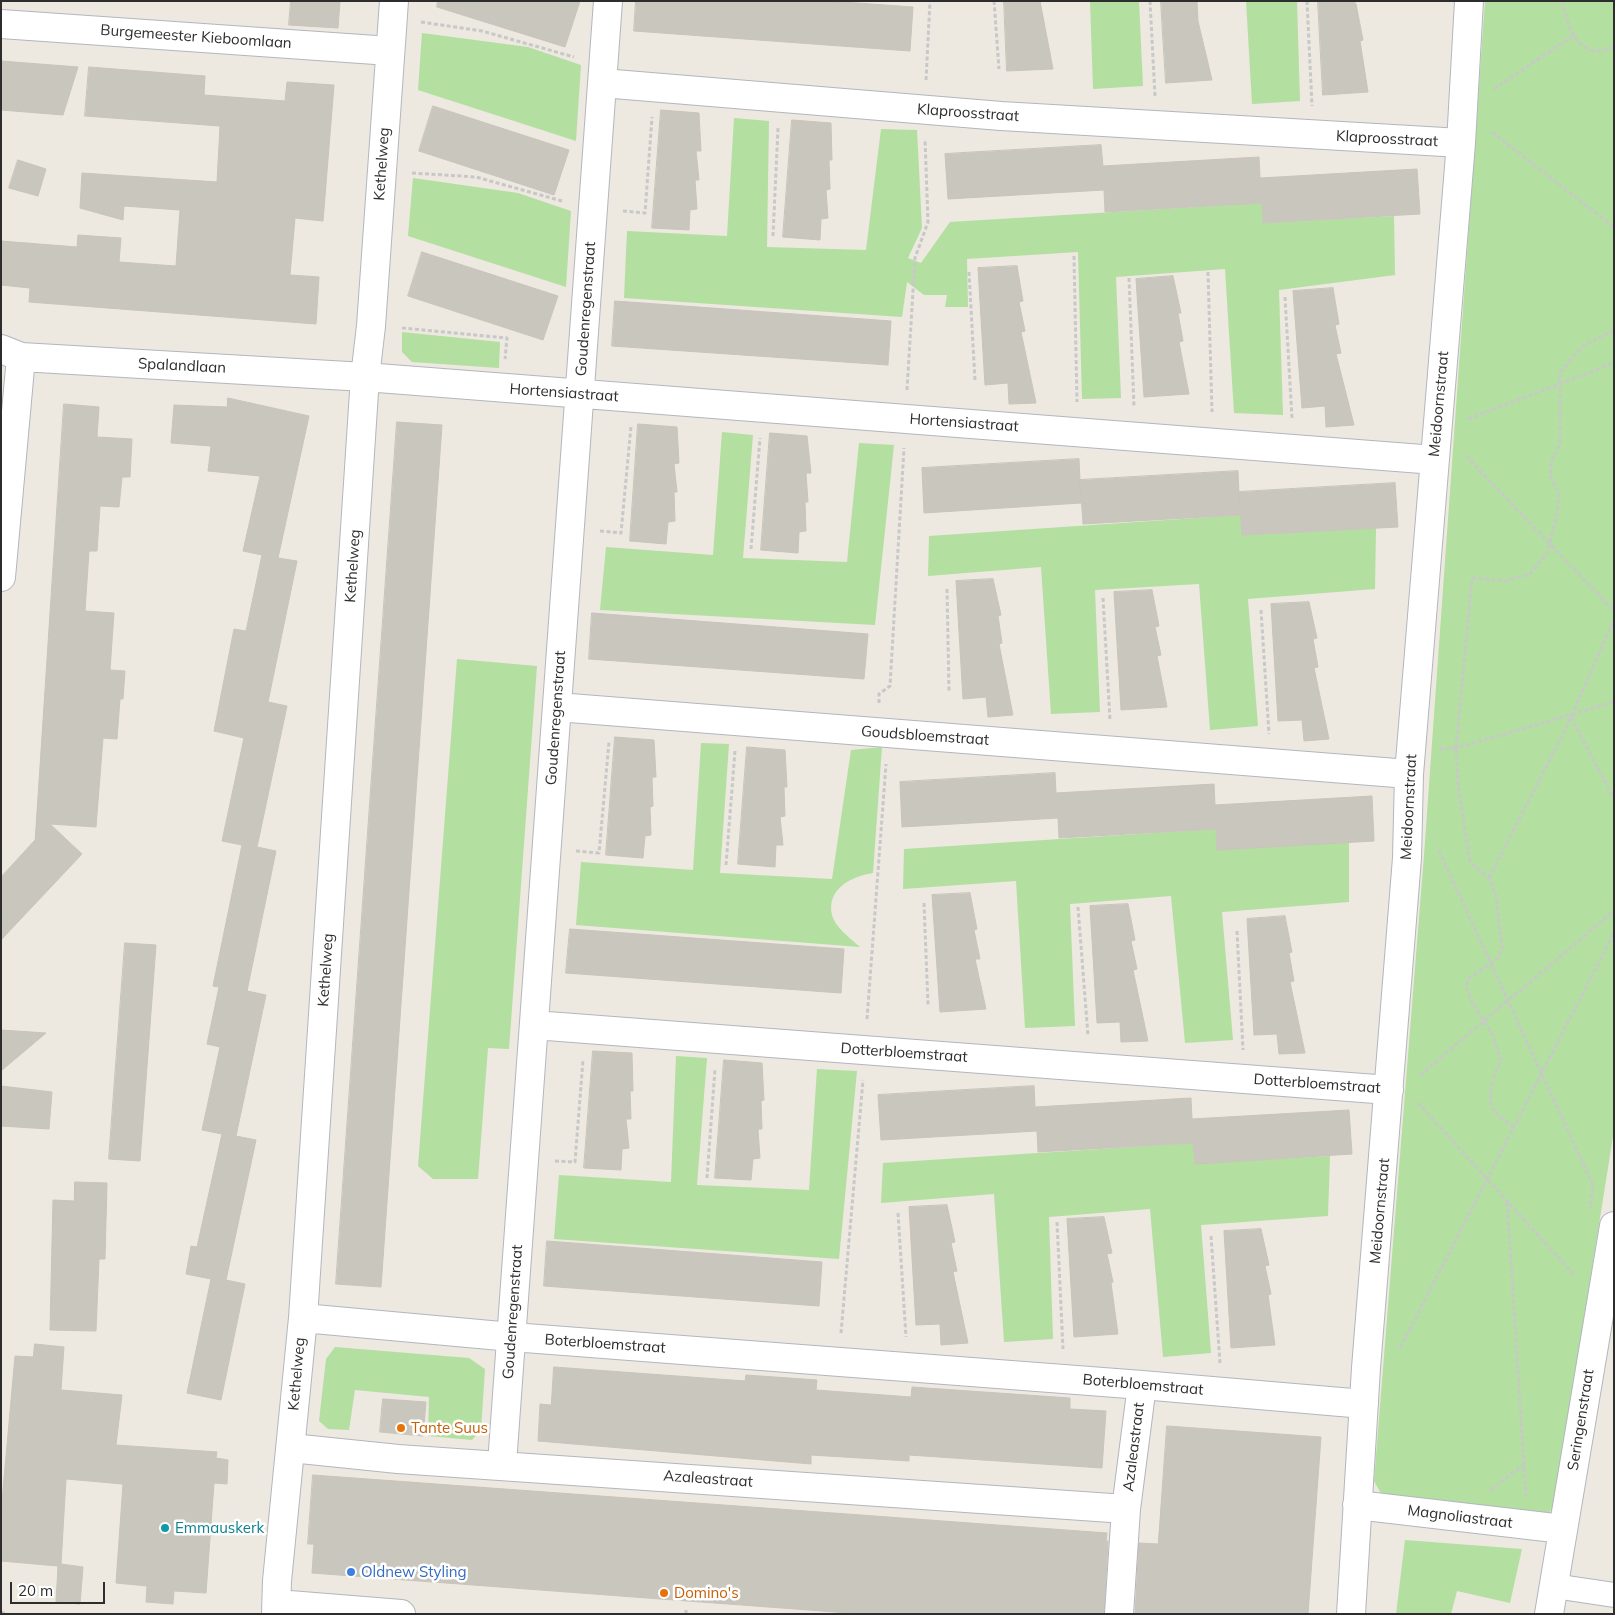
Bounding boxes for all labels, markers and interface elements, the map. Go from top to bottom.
street label: Burgemeester Kieboomlaan [100,21,292,53]
street label: Klaproosstraat [916,100,1020,126]
street label: Kethelweg [370,127,394,201]
street label: Klaproosstraat [1335,127,1439,151]
street label: Goudenregenstraat [572,241,600,377]
street label: Meidoornstraat [1425,350,1453,458]
street label: Spalandlaan [138,355,226,377]
street label: Hortensiastraat [509,380,619,406]
street label: Hortensiastraat [909,410,1019,436]
street label: Kethelweg [341,529,365,603]
street label: Goudenregenstraat [542,650,570,786]
street label: Goudsbloemstraat [860,723,990,749]
street label: Meidoornstraat [1397,754,1421,860]
street label: Kethelweg [314,933,338,1007]
street label: Dotterbloemstraat [840,1040,968,1066]
street label: Dotterbloemstraat [1253,1071,1381,1097]
street label: Meidoornstraat [1366,1157,1394,1265]
street label: Goudenregenstraat [499,1244,527,1380]
street label: Boterbloemstraat [544,1331,666,1357]
street label: Kethelweg [285,1337,309,1411]
street label: Seringenstraat [1564,1368,1598,1472]
street label: Boterbloemstraat [1082,1371,1204,1399]
street label: Azaleastraat [1120,1401,1148,1493]
place label: Tante Suus [411,1419,488,1437]
marker: Tante Suus [395,1422,407,1434]
street label: Azaleastraat [663,1467,753,1491]
street label: Magnoliastraat [1406,1502,1514,1532]
place label: Emmauskerk [175,1519,264,1537]
marker: Emmauskerk [159,1522,171,1534]
place label: Oldnew Styling [361,1563,467,1581]
marker: Oldnew Styling [345,1566,357,1578]
scale bar [12,1572,108,1604]
text: 20 m [18,1581,53,1600]
place label: Domino's [674,1584,739,1602]
marker: Domino's [658,1587,670,1599]

